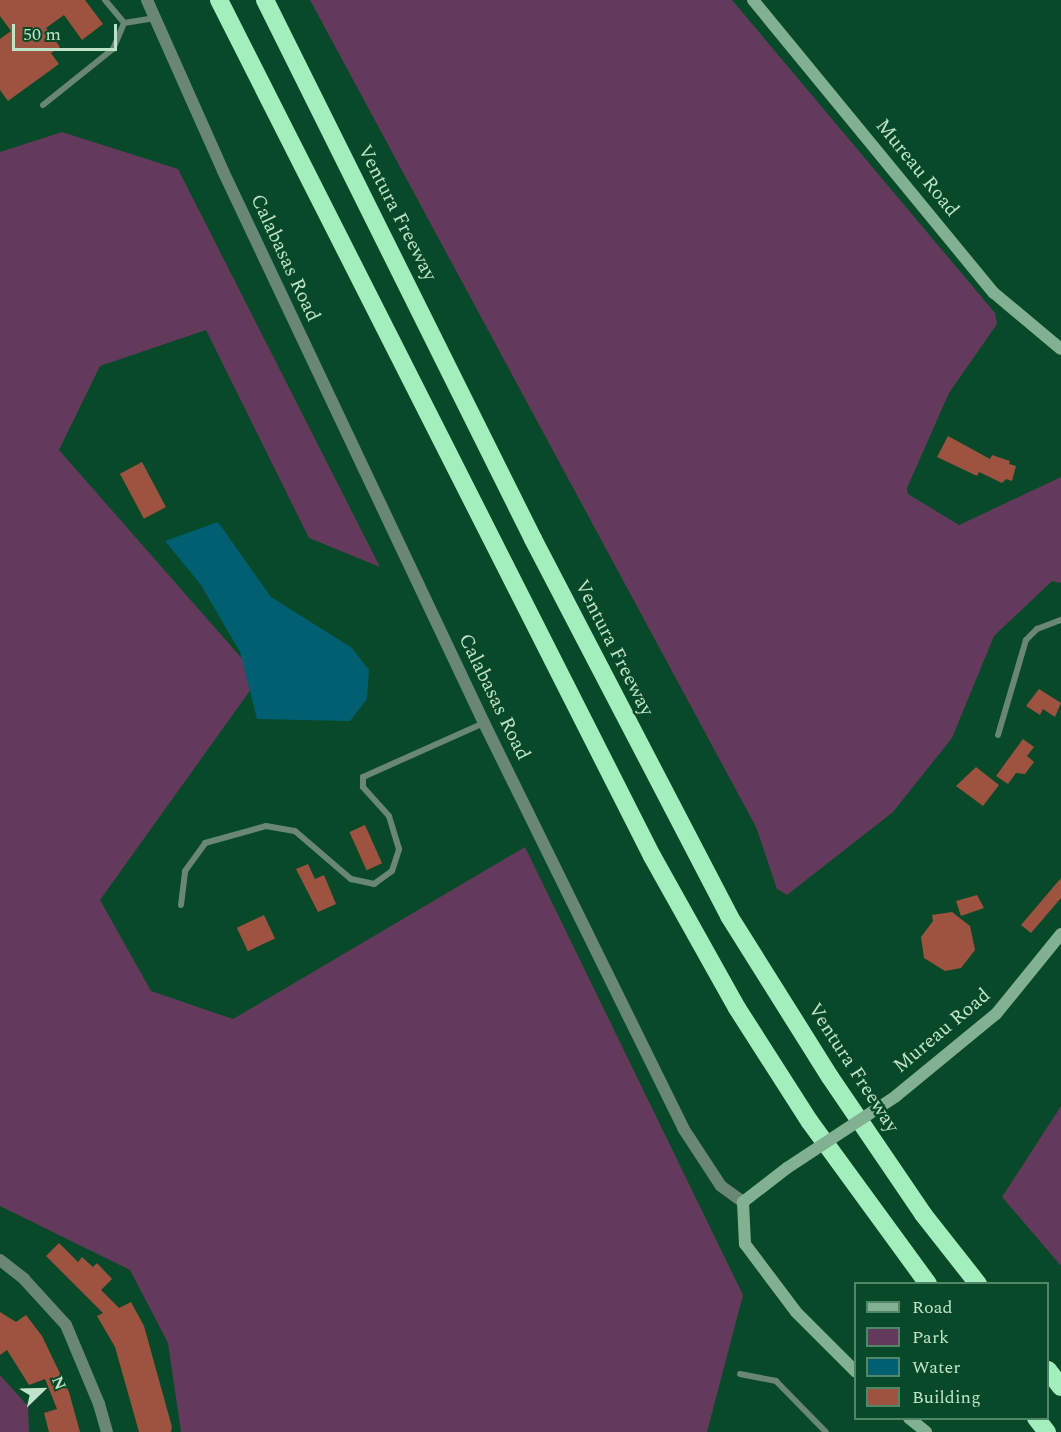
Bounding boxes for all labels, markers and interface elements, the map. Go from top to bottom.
scale bar [15,12,120,50]
text: 50 m [23,21,61,48]
street label: Mureau Road [870,114,964,222]
street label: Ventura Freeway [352,141,442,285]
street label: Calabasas Road [245,190,325,326]
street label: Ventura Freeway [569,576,659,720]
street label: Calabasas Road [453,630,535,764]
street label: Mureau Road [889,983,995,1079]
street label: Ventura Freeway [802,999,904,1137]
legend [854,1282,1049,1420]
text: Road [912,1294,953,1321]
text: Park [912,1324,949,1351]
text: Water [912,1354,960,1381]
north arrow [12,1360,72,1420]
text: N [45,1372,72,1394]
text: Building [912,1384,981,1411]

